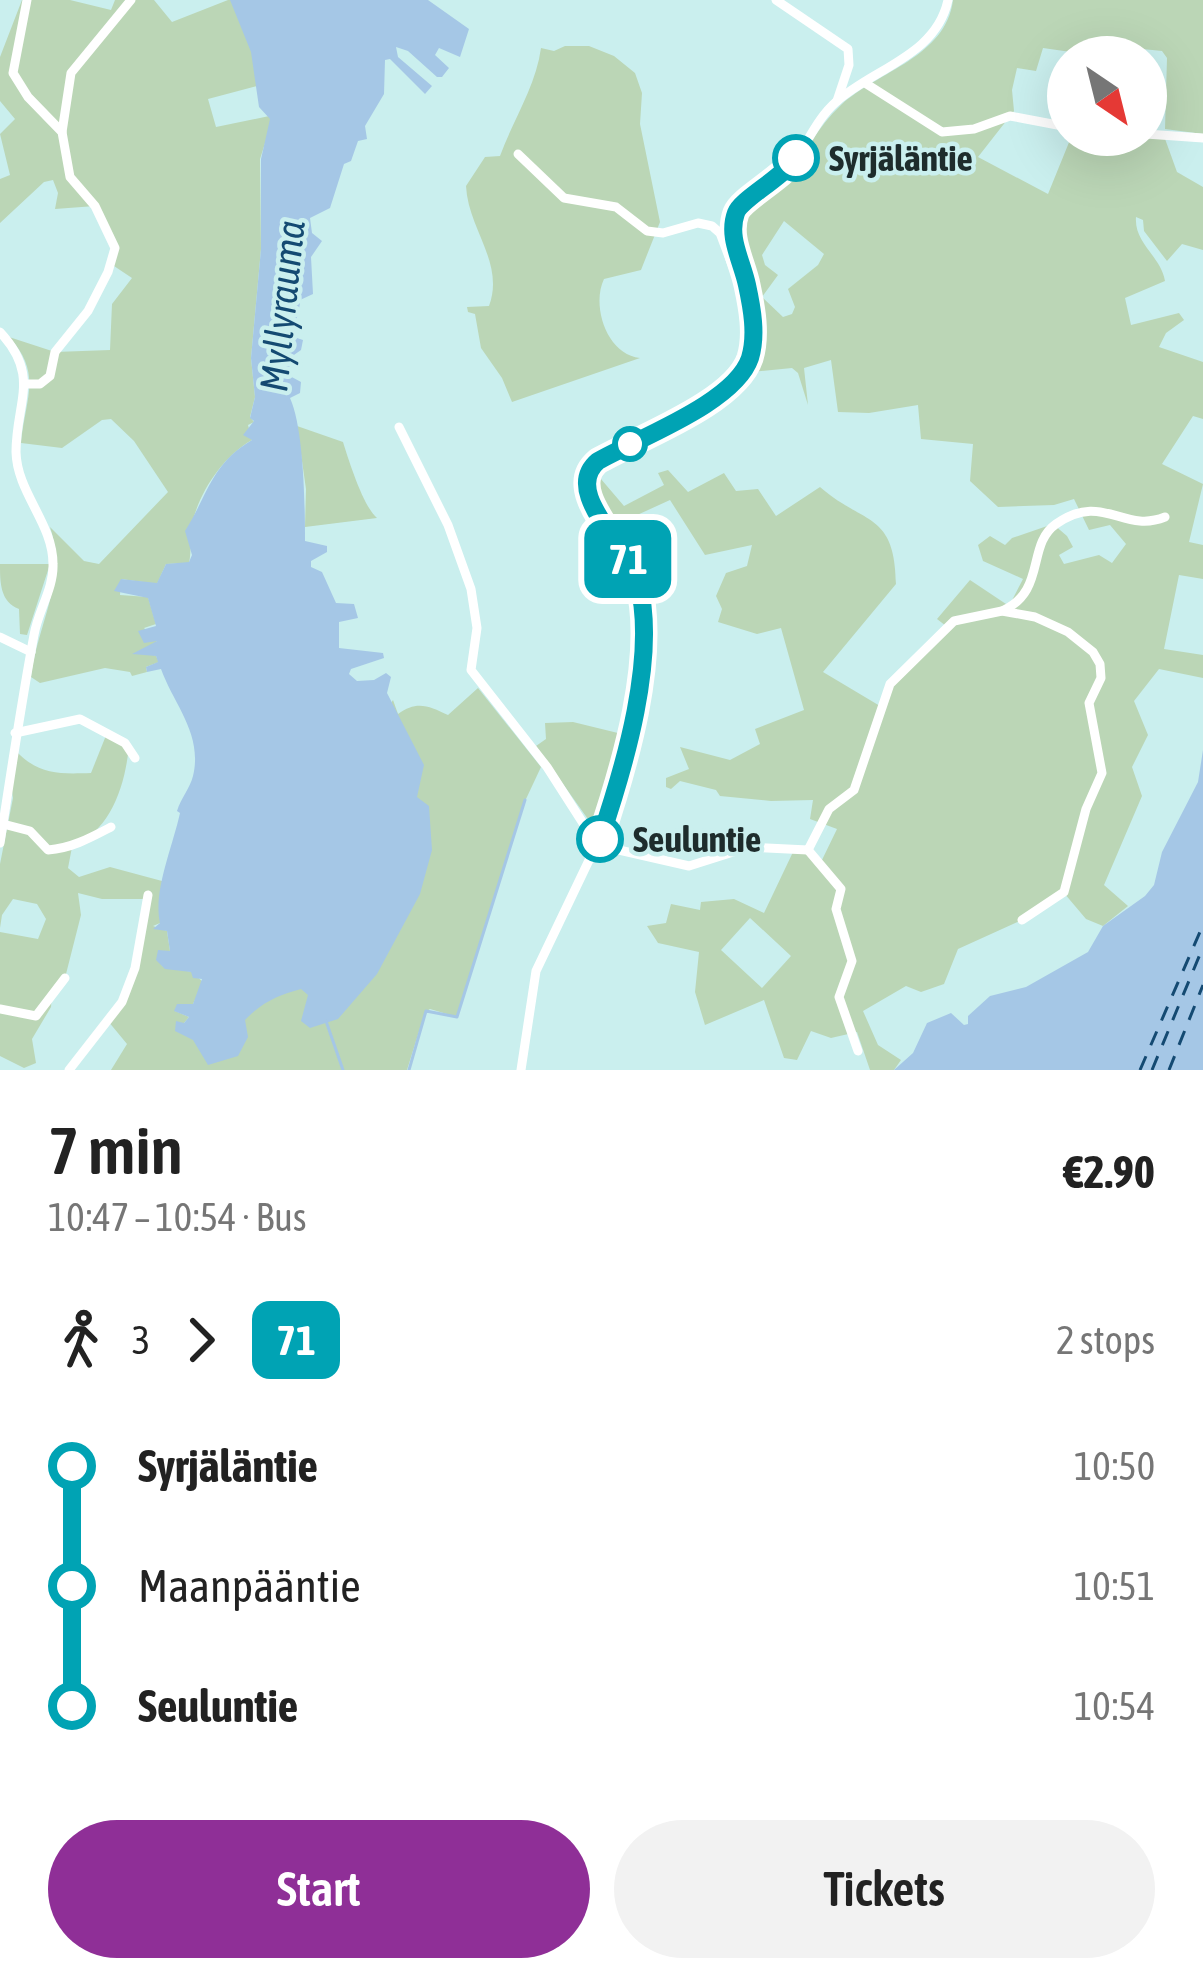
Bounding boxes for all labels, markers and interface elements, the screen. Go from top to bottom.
north arrow [1047,36,1167,156]
map controls [1047,36,1167,156]
marker: Syrjäläntie [774,136,818,180]
place label: Syrjäläntie [829,137,973,179]
water label: Myllyrauma [251,218,313,394]
unlabelled marker [614,428,646,460]
line badge: 71 [574,520,682,598]
text: 71 [608,535,648,583]
marker: Seuluntie [578,817,622,861]
place label: Seuluntie [633,818,761,860]
text: 7 min [48,1112,183,1188]
text: €2.90 [1063,1146,1155,1198]
text: 10:47 – 10:54 · Bus [48,1195,307,1239]
icon: walk [48,1307,114,1373]
icon: forward [168,1307,234,1373]
text: 71 [276,1316,316,1364]
text: 3 [132,1318,150,1362]
text: 2 stops [1056,1318,1155,1362]
text: Syrjäläntie [138,1440,318,1492]
text: 10:50 [1074,1444,1155,1488]
text: Maanpääntie [138,1560,361,1612]
text: 10:51 [1074,1564,1155,1608]
text: Seuluntie [138,1680,298,1732]
text: 10:54 [1074,1684,1155,1728]
button: Start [48,1820,590,1958]
button: Tickets [614,1820,1155,1958]

